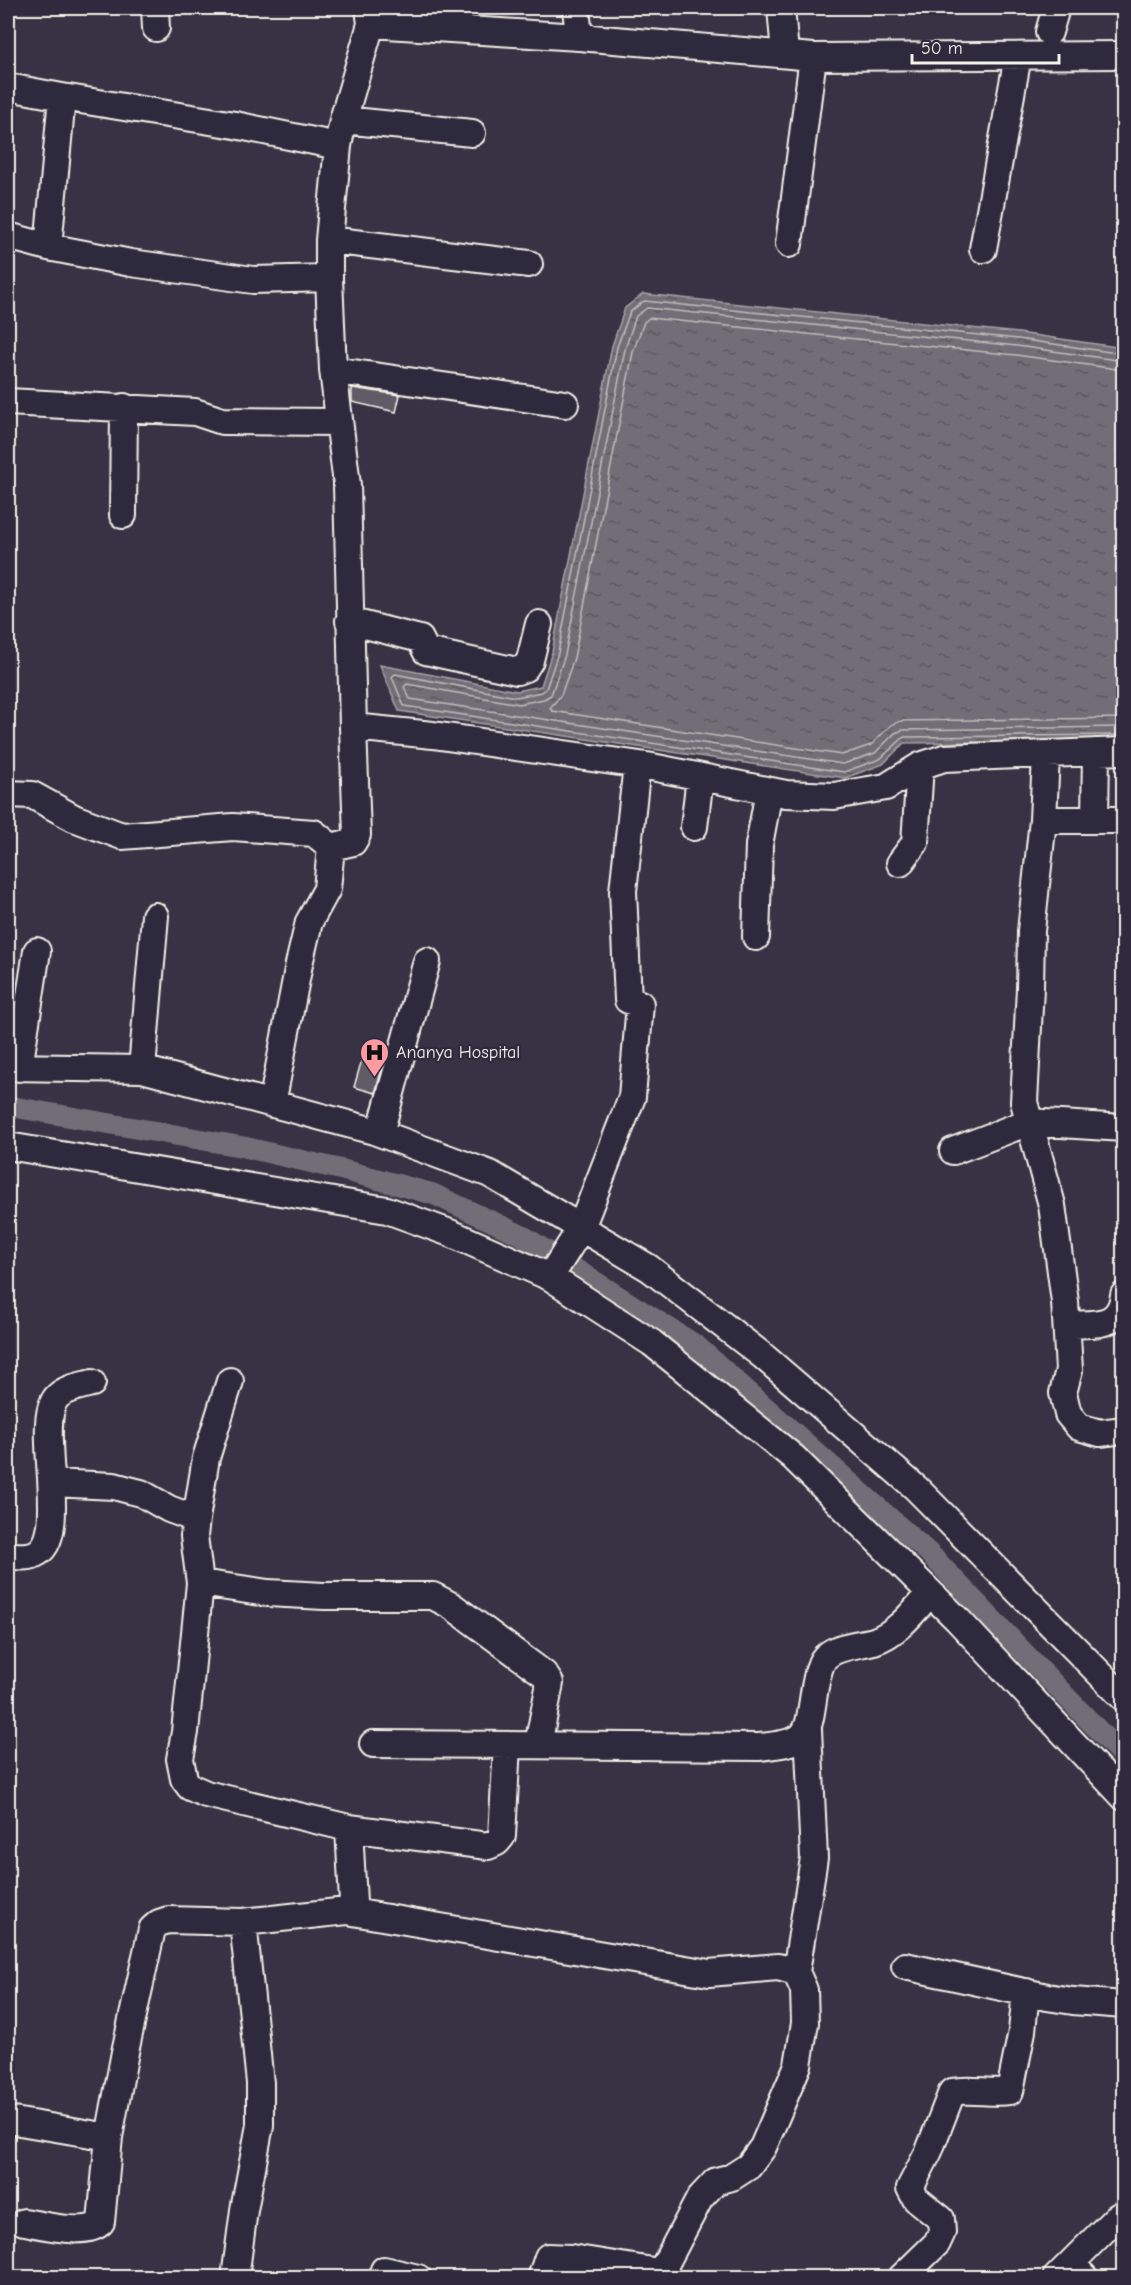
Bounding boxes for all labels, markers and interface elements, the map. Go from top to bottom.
scale bar [912,27,1059,65]
text: 50 m [921,38,963,59]
hospital icon: Ananya Hospital [359,1036,391,1078]
place label: Ananya Hospital [396,1042,520,1063]

